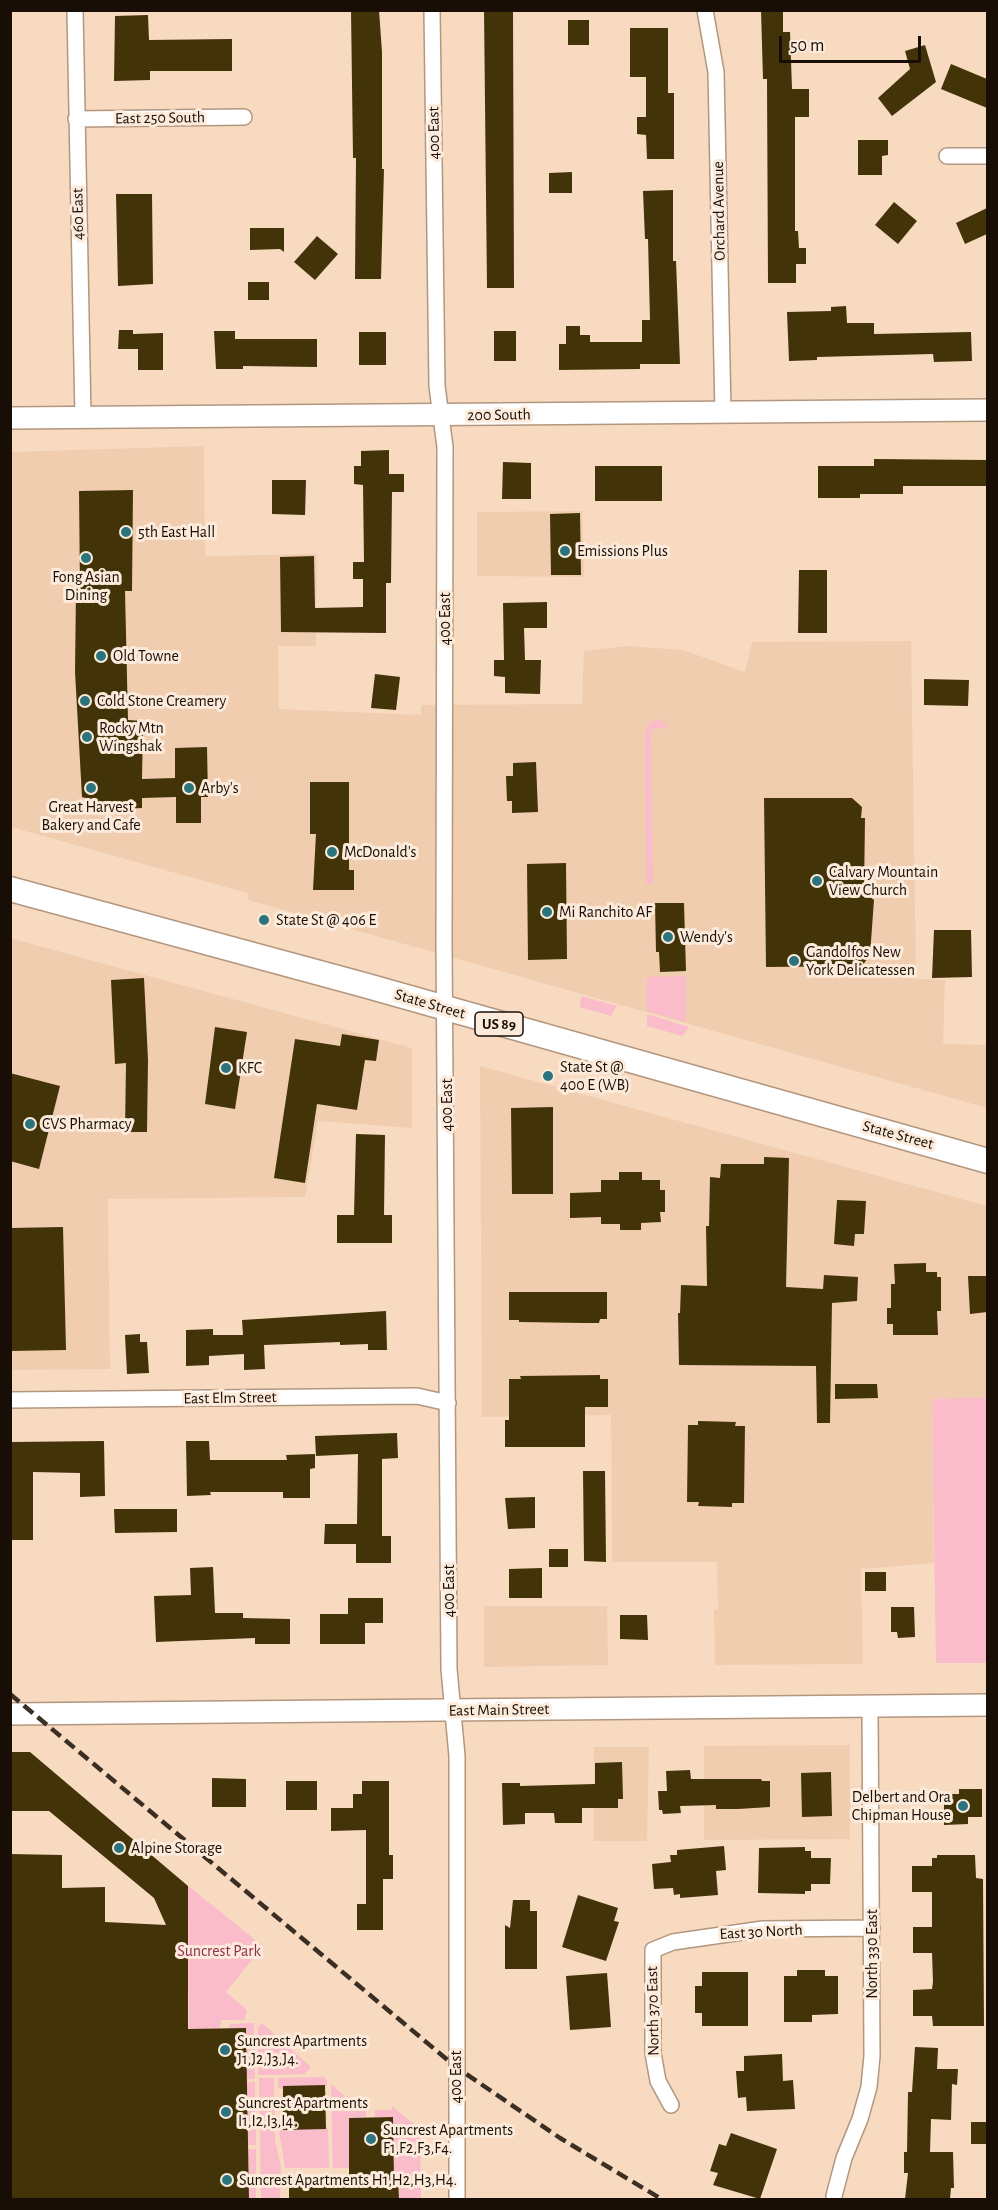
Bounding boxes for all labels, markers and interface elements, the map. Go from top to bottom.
scale bar [782,24,924,62]
text: 50 m [790,37,824,55]
street label: 400 East [424,106,444,160]
street label: East 250 South [115,108,205,128]
street label: Orchard Avenue [709,161,729,261]
street label: 460 East [68,188,88,240]
street label: 200 South [467,405,531,425]
place label: 5th East Hall [138,522,215,542]
marker: 5th East Hall [119,525,133,539]
place label: Emissions Plus [577,541,668,561]
marker: Emissions Plus [558,544,572,558]
marker: Fong Asian Dining [79,551,93,565]
place label: Fong Asian Dining [52,567,120,605]
street label: 400 East [435,592,455,646]
place label: Old Towne [113,646,179,666]
marker: Old Towne [94,649,108,663]
place label: Cold Stone Creamery [97,691,226,711]
marker: Cold Stone Creamery [78,694,92,708]
place label: Rocky Mtn Wingshak [99,718,164,756]
marker: Rocky Mtn Wingshak [80,730,94,744]
place label: Arby's [201,778,239,798]
marker: Great Harvest Bakery and Cafe [84,781,98,795]
marker: Arby's [182,781,196,795]
place label: Great Harvest Bakery and Cafe [41,797,141,835]
place label: McDonald's [344,842,416,862]
marker: McDonald's [325,845,339,859]
place label: Calvary Mountain View Church [829,862,938,900]
marker: Calvary Mountain View Church [810,874,824,888]
place label: Mi Ranchito AF [559,902,652,922]
marker: Mi Ranchito AF [540,905,554,919]
place label: State St @ 406 E [276,910,376,930]
marker: State St @ 406 E [257,913,271,927]
place label: Wendy's [680,927,733,947]
marker: Wendy's [661,930,675,944]
place label: Gandolfos New York Delicatessen [806,942,915,980]
marker: Gandolfos New York Delicatessen [787,954,801,968]
street label: State Street [392,985,468,1023]
road number: US 89 [475,1012,523,1036]
place label: State St @ 400 E (WB) [560,1057,630,1095]
place label: KFC [238,1058,262,1078]
marker: KFC [219,1061,233,1075]
marker: State St @ 400 E (WB) [541,1069,555,1083]
street label: 400 East [437,1078,457,1132]
place label: CVS Pharmacy [42,1114,132,1134]
street label: State Street [860,1116,936,1154]
marker: CVS Pharmacy [23,1117,37,1131]
street label: East Elm Street [183,1388,277,1408]
street label: 400 East [439,1564,459,1618]
street label: East Main Street [448,1700,550,1720]
place label: Delbert and Ora Chipman House [852,1787,951,1825]
marker: Delbert and Ora Chipman House [956,1799,970,1813]
place label: Alpine Storage [131,1838,222,1858]
marker: Alpine Storage [112,1841,126,1855]
street label: North 330 East [862,1909,882,1999]
street label: East 30 North [719,1920,803,1944]
park label: Suncrest Park [177,1941,261,1961]
street label: North 370 East [643,1966,663,2056]
place label: Suncrest Apartments J1,J2,J3,J4. [237,2031,367,2069]
marker: Suncrest Apartments J1,J2,J3,J4. [218,2043,232,2057]
street label: 400 East [446,2050,466,2104]
place label: Suncrest Apartments I1,I2,I3,I4. [238,2093,368,2131]
marker: Suncrest Apartments I1,I2,I3,I4. [219,2105,233,2119]
place label: Suncrest Apartments F1,F2,F3,F4. [383,2120,513,2158]
marker: Suncrest Apartments F1,F2,F3,F4. [364,2132,378,2146]
place label: Suncrest Apartments H1,H2,H3,H4. [239,2170,457,2190]
marker: Suncrest Apartments H1,H2,H3,H4. [220,2173,234,2187]

